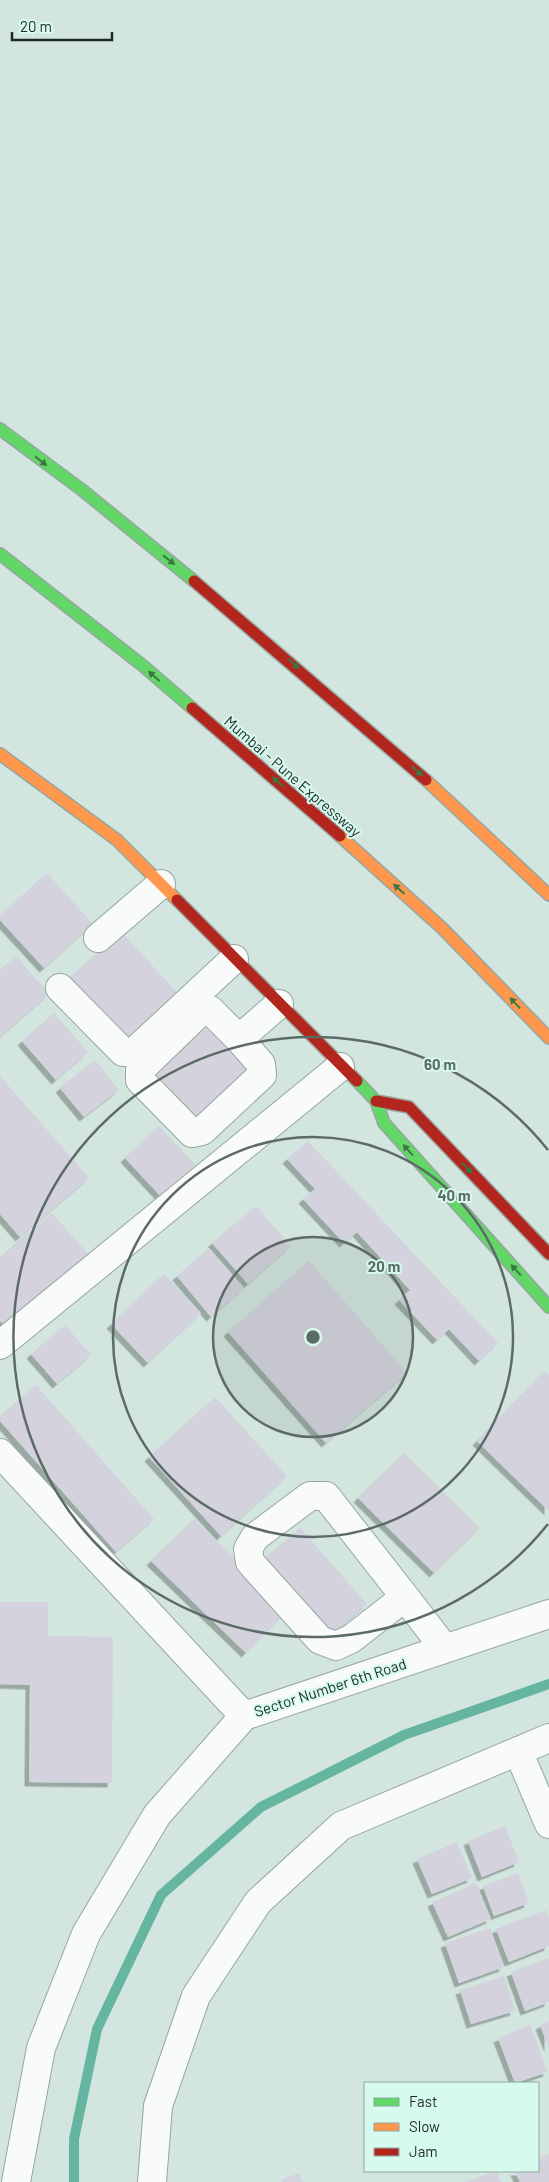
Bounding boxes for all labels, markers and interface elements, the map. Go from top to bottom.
scale bar [12,10,112,42]
text: 20 m [20,17,52,35]
one-way arrow [34,455,47,466]
one-way arrow [162,555,175,566]
one-way arrow [287,659,300,670]
one-way arrow [148,670,161,681]
street label: Mumbai - Pune Expressway [221,712,365,840]
one-way arrow [410,765,422,777]
one-way arrow [271,776,284,787]
one-way arrow [393,884,406,895]
one-way arrow [509,998,521,1010]
text: 60 m [424,1055,456,1073]
one-way arrow [402,1144,414,1156]
one-way arrow [461,1162,473,1174]
text: 40 m [437,1186,471,1204]
text: 20 m [368,1257,400,1275]
one-way arrow [511,1264,522,1277]
centre of rings [304,1328,322,1346]
street label: Sector Number 6th Road [252,1654,408,1720]
legend [364,2082,539,2172]
text: Fast [409,2092,437,2110]
text: Slow [409,2117,440,2135]
text: Jam [409,2142,438,2160]

